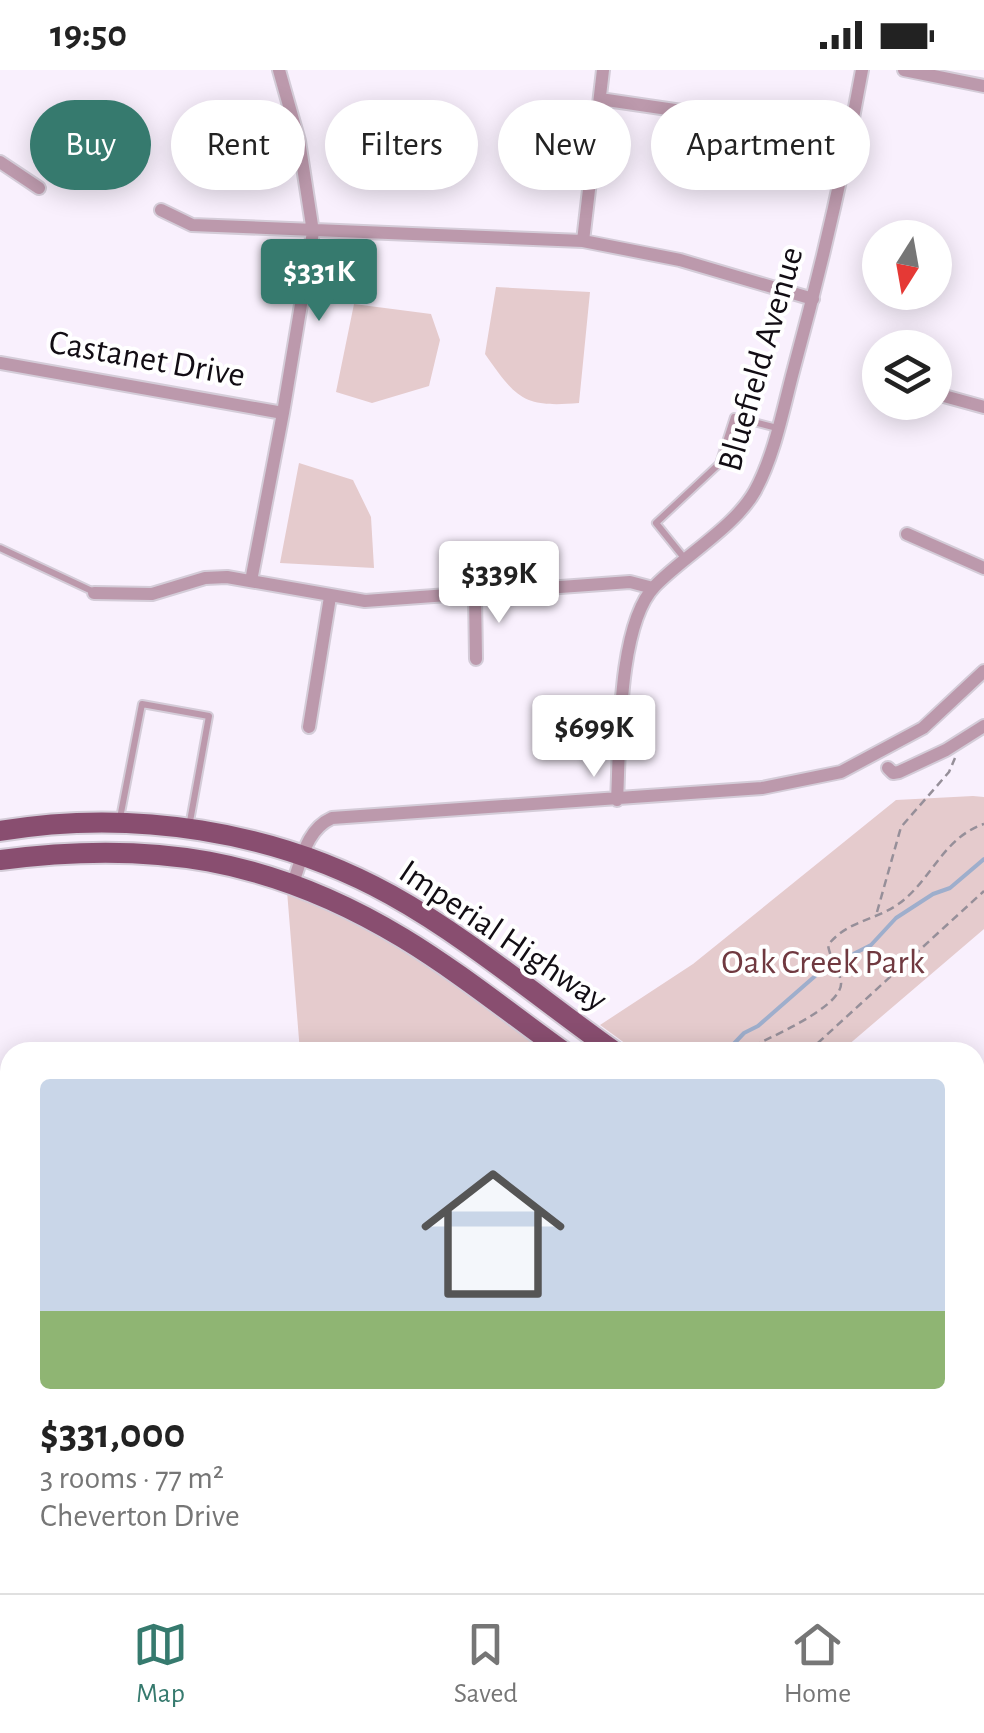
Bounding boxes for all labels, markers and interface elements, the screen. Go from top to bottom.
text: 19:50 [50,16,127,54]
chip: Buy [30,100,151,190]
chip: Rent [171,100,305,190]
chip: Filters [325,100,478,190]
chip: New [498,100,631,190]
chip: Apartment [651,100,870,190]
north arrow [862,220,952,310]
map controls [862,220,952,420]
pin: $331K [249,239,389,324]
street label: Bluefield Avenue [712,243,810,475]
text: $331K [283,255,355,287]
street label: Castanet Drive [46,325,248,393]
button: layers [862,330,952,420]
pin: $339K [429,541,569,626]
text: $339K [461,557,537,589]
pin: $699K [524,695,664,780]
text: $699K [554,711,634,743]
street label: Imperial Highway [393,854,613,1018]
park label: Oak Creek Park [721,945,925,980]
icon: home [403,1144,583,1324]
text: $331,000 [40,1413,186,1455]
text: 3 rooms · 77 m² [40,1462,224,1494]
text: Cheverton Drive [40,1500,240,1532]
tab: Map [133,1617,188,1711]
tab: Saved [454,1617,518,1711]
tab: Home [784,1617,851,1711]

